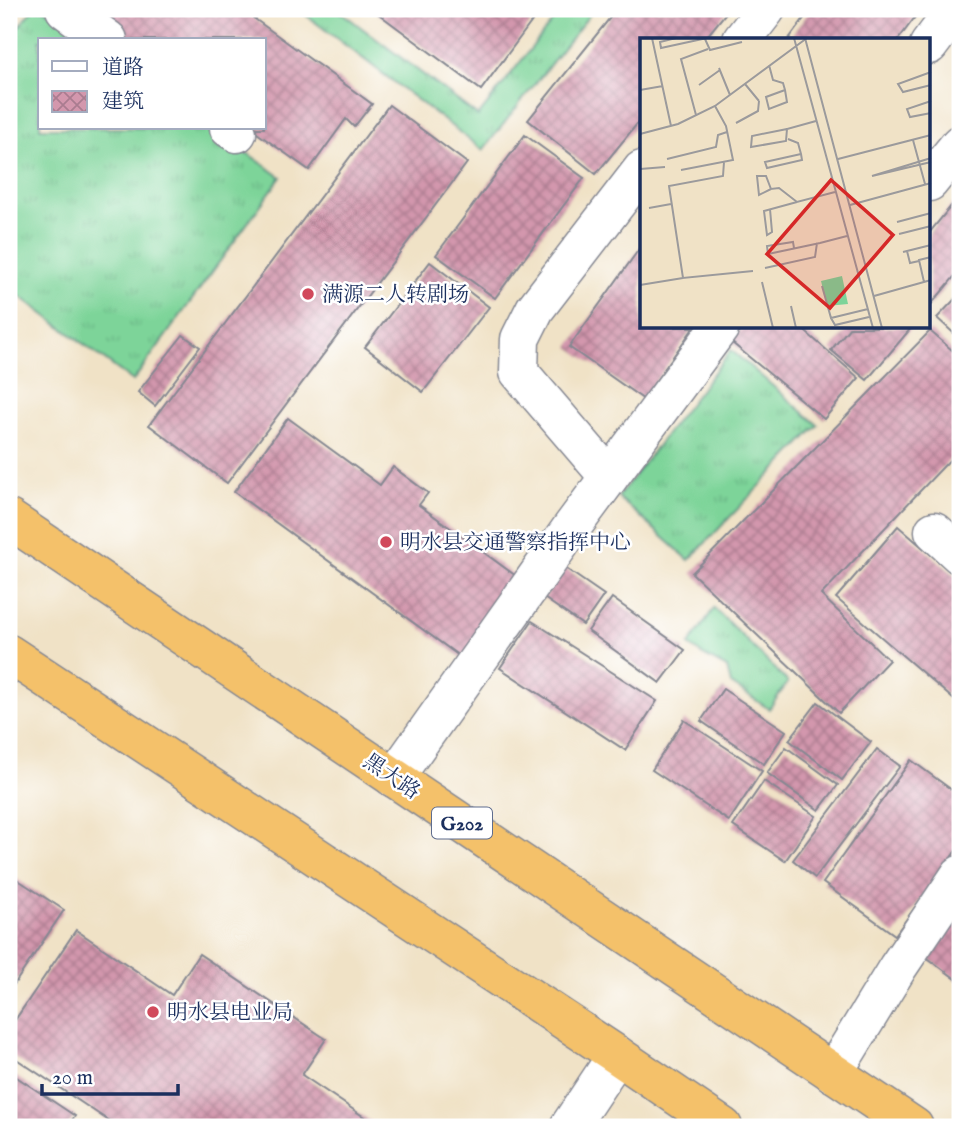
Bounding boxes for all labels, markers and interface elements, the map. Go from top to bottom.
legend [38,38,266,130]
inset map [640,38,930,329]
text: 道路 [102,55,144,82]
text: 建筑 [102,89,144,116]
place label: 满源二人转剧场 [322,282,469,309]
marker: 满源二人转剧场 [300,286,316,302]
place label: 明水县交通警察指挥中心 [400,530,631,557]
marker: 明水县交通警察指挥中心 [378,534,394,550]
street label: 黑大路 [357,748,425,806]
road number: G202 [432,808,492,838]
place label: 明水县电业局 [167,1000,293,1027]
marker: 明水县电业局 [145,1004,161,1020]
scale bar [42,1052,178,1096]
text: 20 m [52,1065,93,1092]

